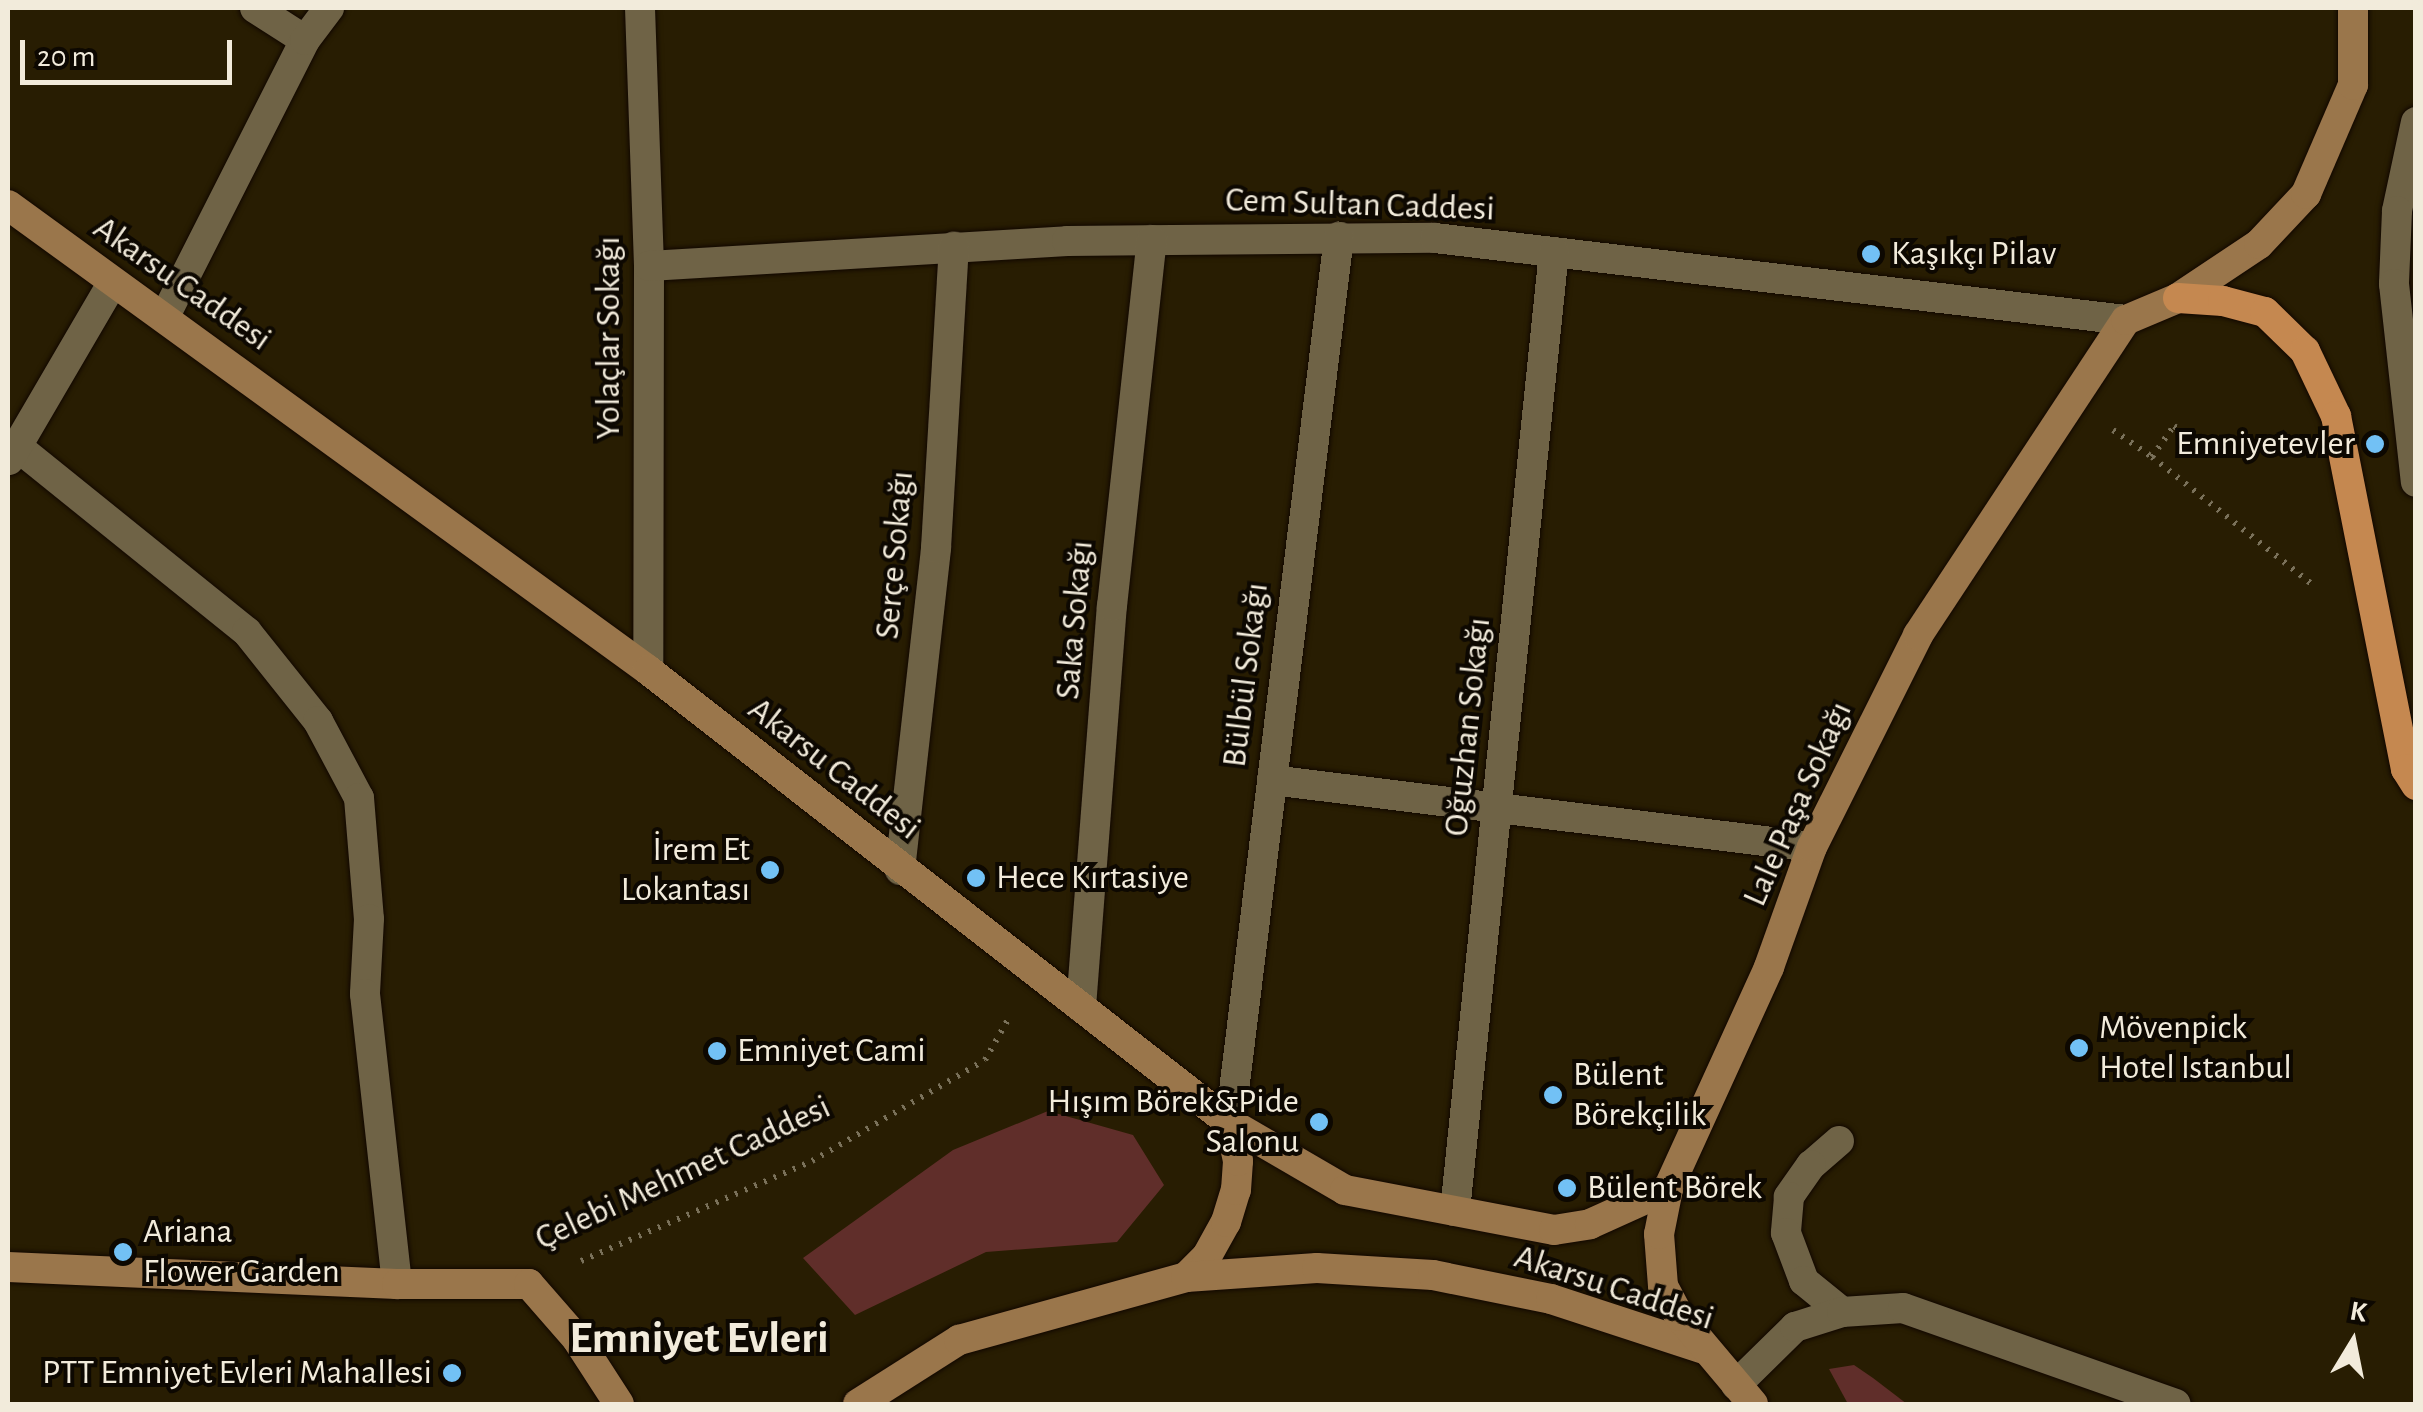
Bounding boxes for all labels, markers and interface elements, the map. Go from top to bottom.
scale bar [25,20,238,82]
text: 20 m [37,42,95,72]
street label: Cem Sultan Caddesi [1225,179,1495,231]
street label: Akarsu Caddesi [85,207,279,361]
place label: Kaşıkçı Pilav [1891,233,2056,275]
street label: Yolaçlar Sokağı [588,236,630,440]
marker: Kaşıkçı Pilav [1860,243,1882,265]
place label: Emniyetevler [2176,423,2355,465]
marker: Emniyetevler [2364,433,2386,455]
street label: Serçe Sokağı [867,469,923,641]
street label: Saka Sokağı [1047,539,1103,701]
street label: Bülbül Sokağı [1214,580,1278,770]
street label: Oğuzhan Sokağı [1436,616,1500,838]
street label: Akarsu Caddesi [739,689,929,849]
street label: Lale Paşa Sokağı [1734,695,1862,913]
place label: İrem Et Lokantası [621,829,750,911]
place label: Hece Kırtasiye [996,857,1189,899]
marker: İrem Et Lokantası [759,859,781,881]
marker: Hece Kırtasiye [965,867,987,889]
place label: Mövenpick Hotel Istanbul [2099,1007,2292,1089]
place label: Emniyet Cami [737,1030,926,1072]
marker: Mövenpick Hotel Istanbul [2068,1037,2090,1059]
marker: Emniyet Cami [706,1040,728,1062]
place label: Bülent Börekçilik [1573,1054,1706,1136]
place label: Hışım Börek&Pide Salonu [1048,1081,1299,1163]
marker: Bülent Börekçilik [1542,1084,1564,1106]
street label: Çelebi Mehmet Caddesi [529,1086,837,1260]
marker: Hışım Börek&Pide Salonu [1308,1111,1330,1133]
place label: Bülent Börek [1587,1167,1762,1209]
marker: Bülent Börek [1556,1177,1578,1199]
place label: Ariana Flower Garden [143,1211,340,1293]
street label: Akarsu Caddesi [1509,1236,1719,1340]
marker: Ariana Flower Garden [112,1241,134,1263]
north arrow [2303,1292,2403,1392]
text: K [2348,1297,2369,1328]
district label: Emniyet Evleri [569,1312,829,1366]
place label: PTT Emniyet Evleri Mahallesi [42,1352,432,1394]
marker: PTT Emniyet Evleri Mahallesi [441,1362,463,1384]

